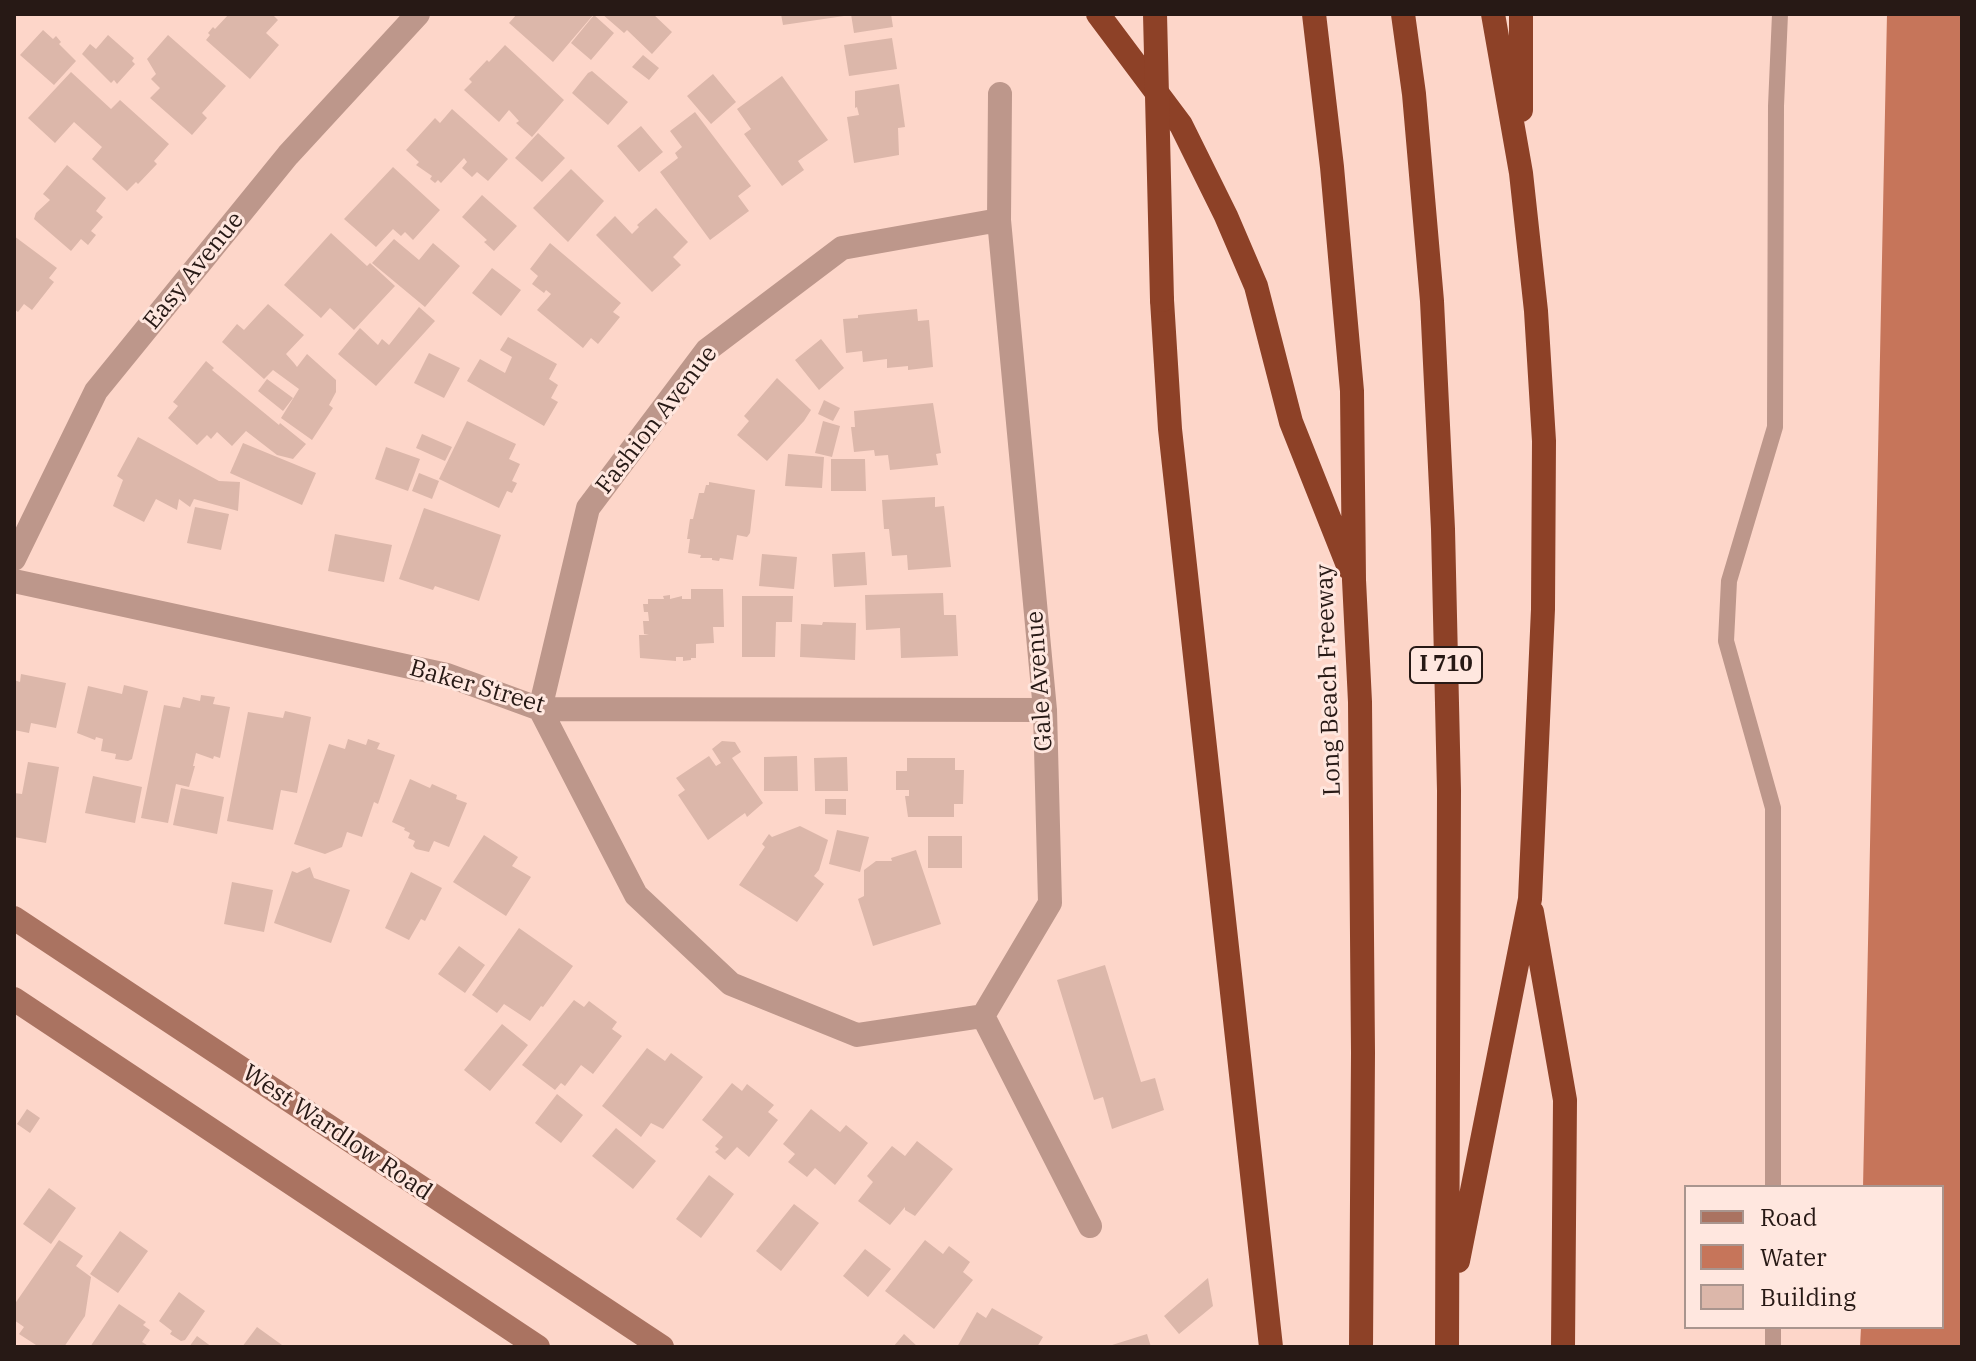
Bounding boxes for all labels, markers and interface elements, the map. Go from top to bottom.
street label: Easy Avenue [138,206,250,336]
street label: Fashion Avenue [590,340,724,500]
street label: Long Beach Freeway [1311,564,1347,796]
street label: Gale Avenue [1021,610,1059,752]
road number: I 710 [1410,647,1482,683]
street label: Baker Street [406,654,548,720]
street label: West Wardlow Road [237,1059,437,1207]
legend [1684,1185,1944,1329]
text: Road [1760,1201,1817,1233]
text: Water [1760,1241,1827,1273]
text: Building [1760,1281,1856,1313]

